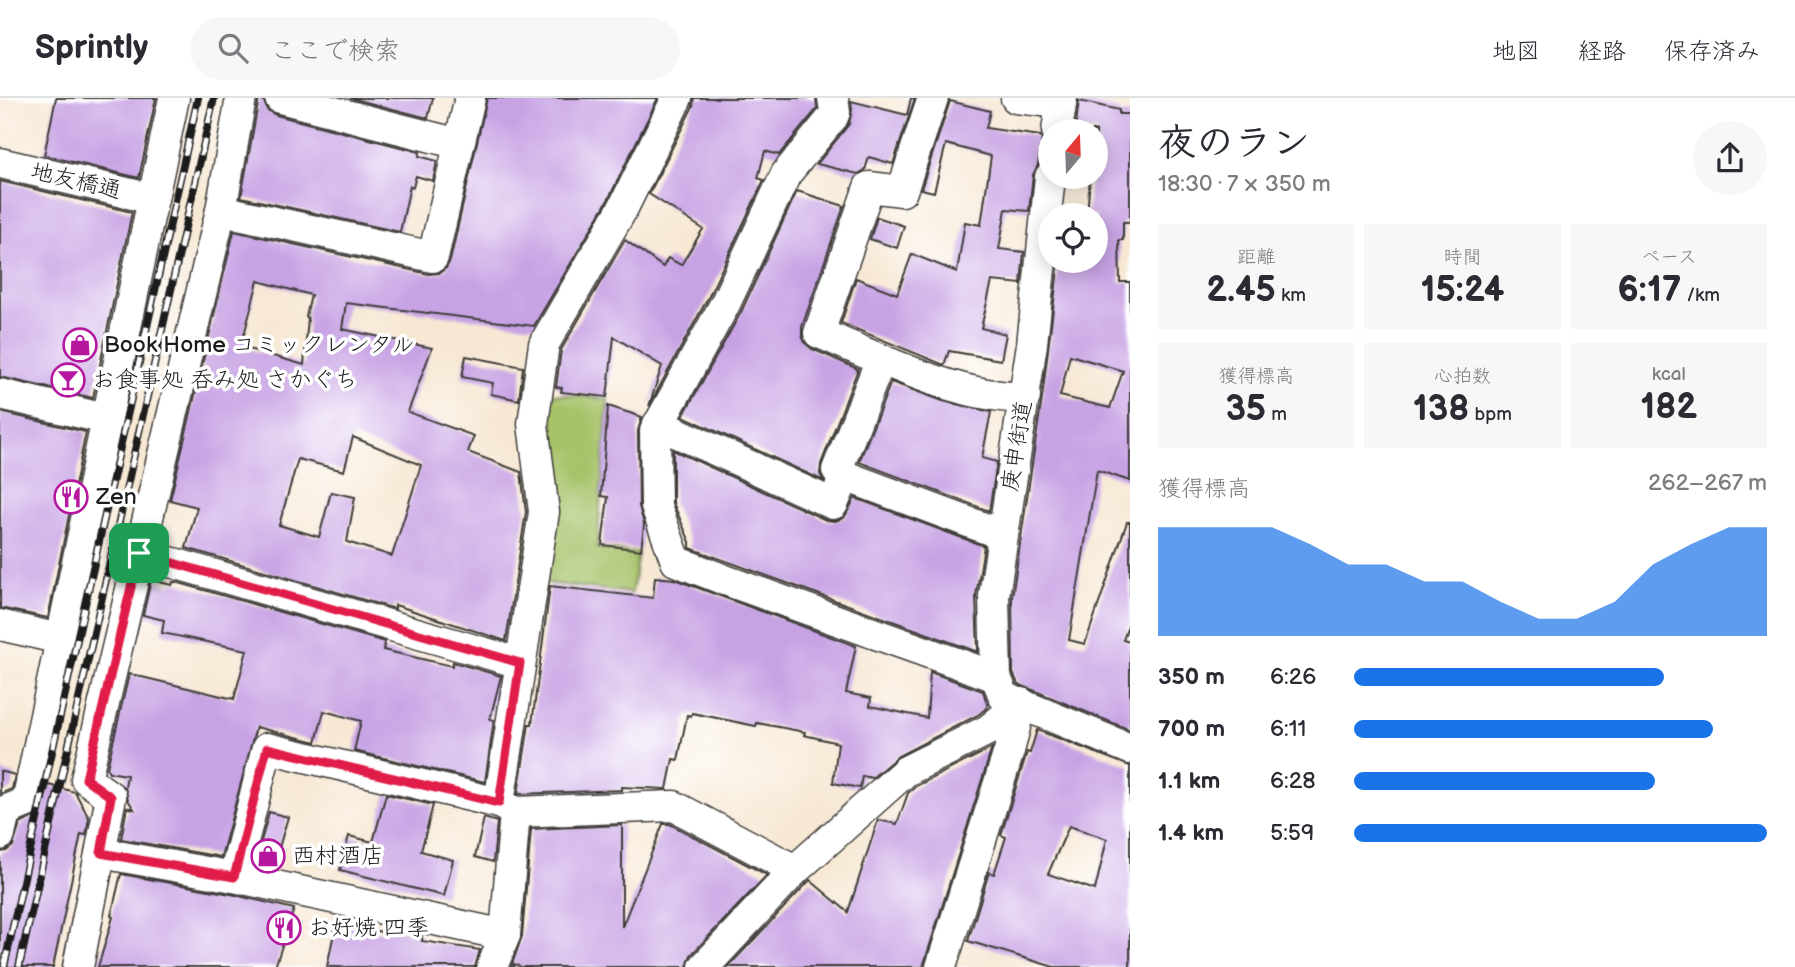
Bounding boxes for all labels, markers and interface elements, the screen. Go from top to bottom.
search box [190,17,680,80]
text: Sprintly [35,28,148,68]
icon: search [214,29,252,67]
text: ここで検索 [270,36,400,67]
text: 地図 [1492,37,1540,66]
text: 経路 [1578,37,1626,66]
text: 保存済み [1664,37,1760,66]
north arrow [1038,119,1108,189]
map controls [1038,119,1108,273]
text: 夜のラン [1158,121,1310,166]
button: share [1693,121,1767,195]
street label: 地友橋通 [28,157,124,205]
text: 18:30 · 7 × 350 m [1158,170,1331,198]
button: locate [1038,203,1108,273]
text: 距離 [1237,246,1275,269]
text: 時間 [1443,246,1482,269]
text: ペース [1641,246,1697,269]
text: 2.45 [1206,269,1276,312]
text: 15:24 [1421,269,1504,312]
text: 6:17 [1618,269,1681,312]
text: km [1276,284,1306,307]
text: /km [1681,284,1720,307]
shop icon: Book Home コミックレンタル [61,326,99,364]
place label: Book Home コミックレンタル [104,331,415,359]
bar icon: お食事処 呑み処 さかぐち [49,361,87,399]
text: kcal [1652,363,1686,386]
text: 獲得標高 [1218,365,1294,388]
text: 心拍数 [1434,365,1491,388]
place label: お食事処 呑み処 さかぐち [92,366,357,394]
text: 182 [1640,386,1697,429]
text: 35 [1225,388,1266,431]
text: 138 [1413,388,1469,431]
street label: 庚申街道 [996,398,1038,494]
text: m [1266,403,1287,426]
text: bpm [1469,403,1512,426]
text: 262–267 m [1648,469,1767,497]
text: 獲得標高 [1158,475,1250,503]
restaurant icon: Zen [52,478,90,516]
place label: Zen [95,483,137,511]
pin [109,523,169,583]
icon: arrive [120,534,158,572]
text: 350 m [1158,663,1225,691]
text: 6:26 [1270,663,1316,691]
text: 700 m [1158,715,1225,743]
text: 6:11 [1270,715,1307,743]
text: 1.1 km [1158,767,1220,795]
text: 6:28 [1270,767,1316,795]
text: 1.4 km [1158,819,1224,847]
text: 5:59 [1270,819,1314,847]
shop icon: 西村酒店 [249,837,287,875]
place label: 西村酒店 [292,842,384,870]
restaurant icon: お好焼 四季 [265,909,303,947]
place label: お好焼 四季 [308,914,429,942]

